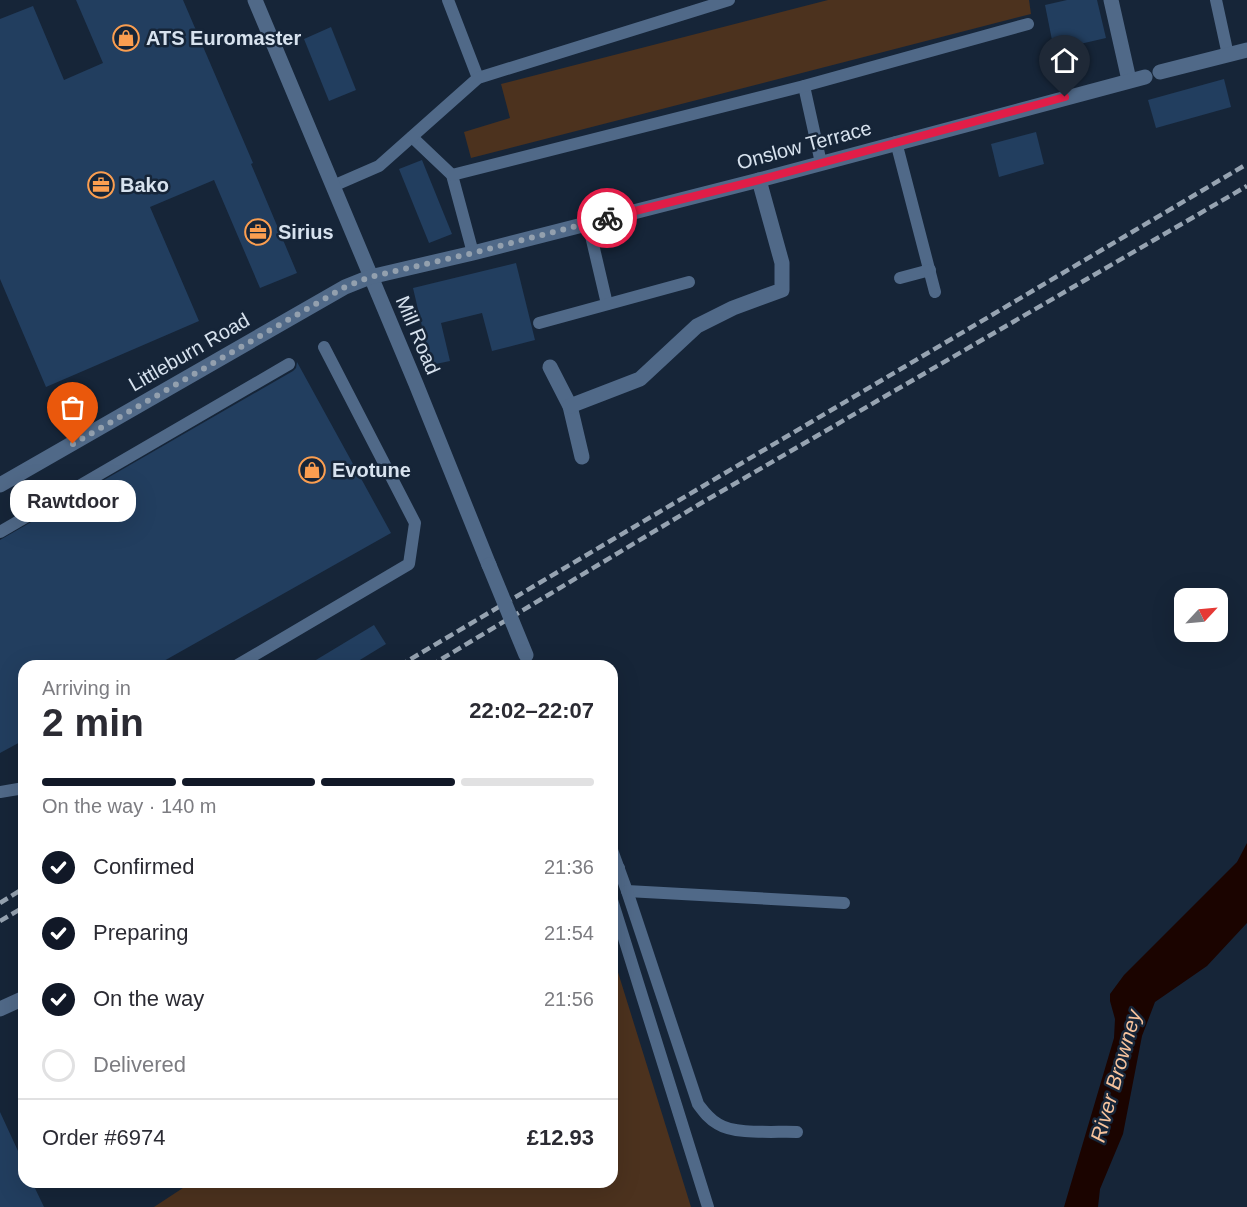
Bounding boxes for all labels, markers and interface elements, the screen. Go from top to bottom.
shop icon: ATS Euromaster [111,23,141,53]
place label: ATS Euromaster [146,27,301,49]
pin [1039,35,1090,97]
icon: home [1048,44,1081,77]
street label: Onslow Terrace [734,116,874,174]
office icon: Bako [86,170,116,200]
place label: Bako [120,174,169,196]
courier [577,188,637,248]
icon: bike [591,202,624,235]
office icon: Sirius [243,217,273,247]
place label: Sirius [278,221,334,243]
street label: Mill Road [392,292,444,378]
street label: Littleburn Road [125,309,253,395]
pin [47,382,98,444]
icon: bag [56,391,89,424]
shop icon: Evotune [297,455,327,485]
place label: Evotune [332,459,411,481]
callout: Rawtdoor [10,480,136,522]
text: Rawtdoor [27,490,119,512]
north arrow [1174,588,1228,642]
map controls [1174,588,1228,642]
text: Arriving in [42,677,131,699]
text: 22:02–22:07 [469,698,594,723]
text: 2 min [42,701,144,744]
text: On the way · 140 m [42,795,217,817]
icon: check [42,851,75,884]
text: Confirmed [93,854,194,879]
text: 21:36 [544,856,594,878]
icon: check [42,917,75,950]
text: Preparing [93,920,188,945]
text: 21:54 [544,922,594,944]
icon: check [42,983,75,1016]
text: On the way [93,986,204,1011]
text: 21:56 [544,988,594,1010]
water label: River Browney [1086,1006,1146,1145]
text: Delivered [93,1052,186,1077]
text: Order #6974 [42,1125,166,1150]
text: £12.93 [527,1125,594,1150]

